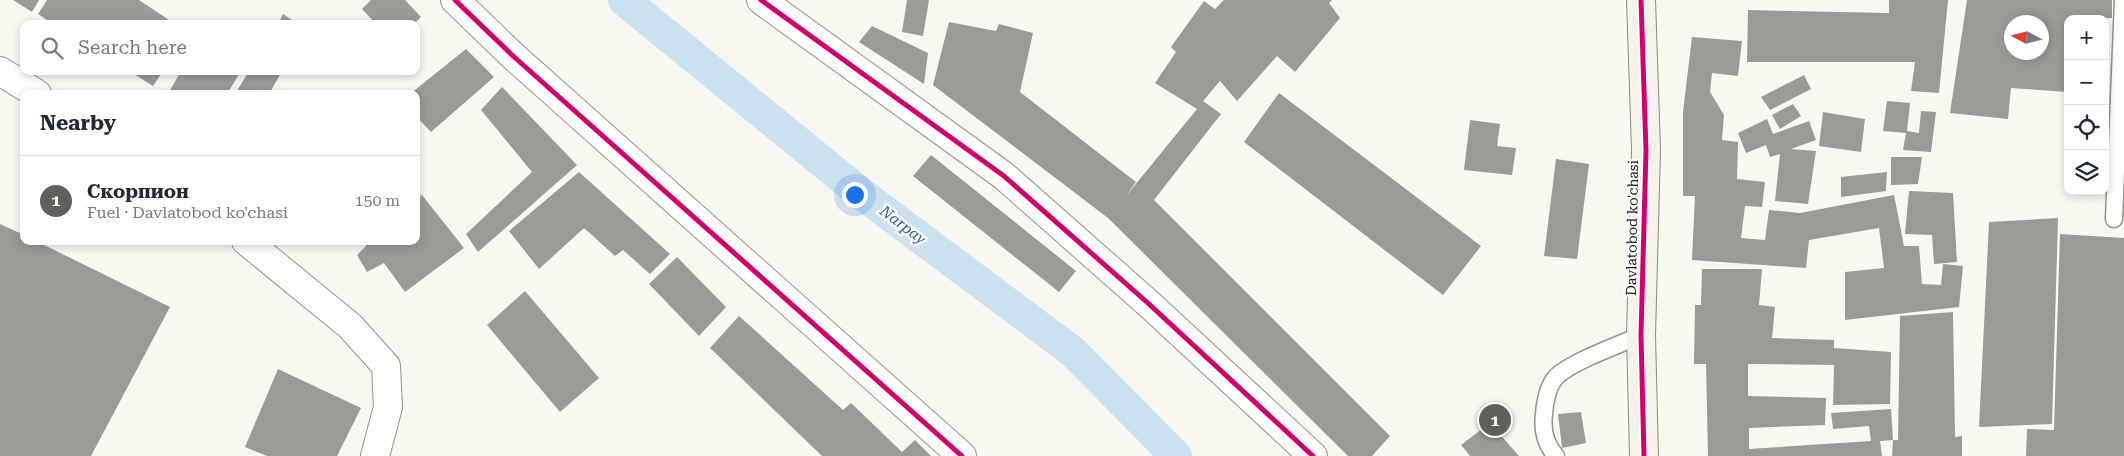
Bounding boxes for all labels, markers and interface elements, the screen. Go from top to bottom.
north arrow [2004,15,2049,60]
map controls [2064,15,2109,195]
button: + [2064,15,2109,60]
search box [20,20,420,75]
icon: search [38,34,66,62]
text: Search here [78,36,187,59]
button: − [2064,60,2109,105]
button: locate [2064,105,2109,150]
text: Nearby [40,111,116,135]
button: layers [2064,150,2109,195]
street label: Davlatobod ko'chasi [1623,159,1641,296]
text: Скорпион [87,180,189,203]
your location [842,182,868,208]
text: 1 [52,191,60,210]
text: 150 m [354,191,400,210]
water label: Narpay [876,201,930,248]
text: Fuel · Davlatobod ko'chasi [87,203,288,222]
pin: 1 [1479,401,1511,439]

